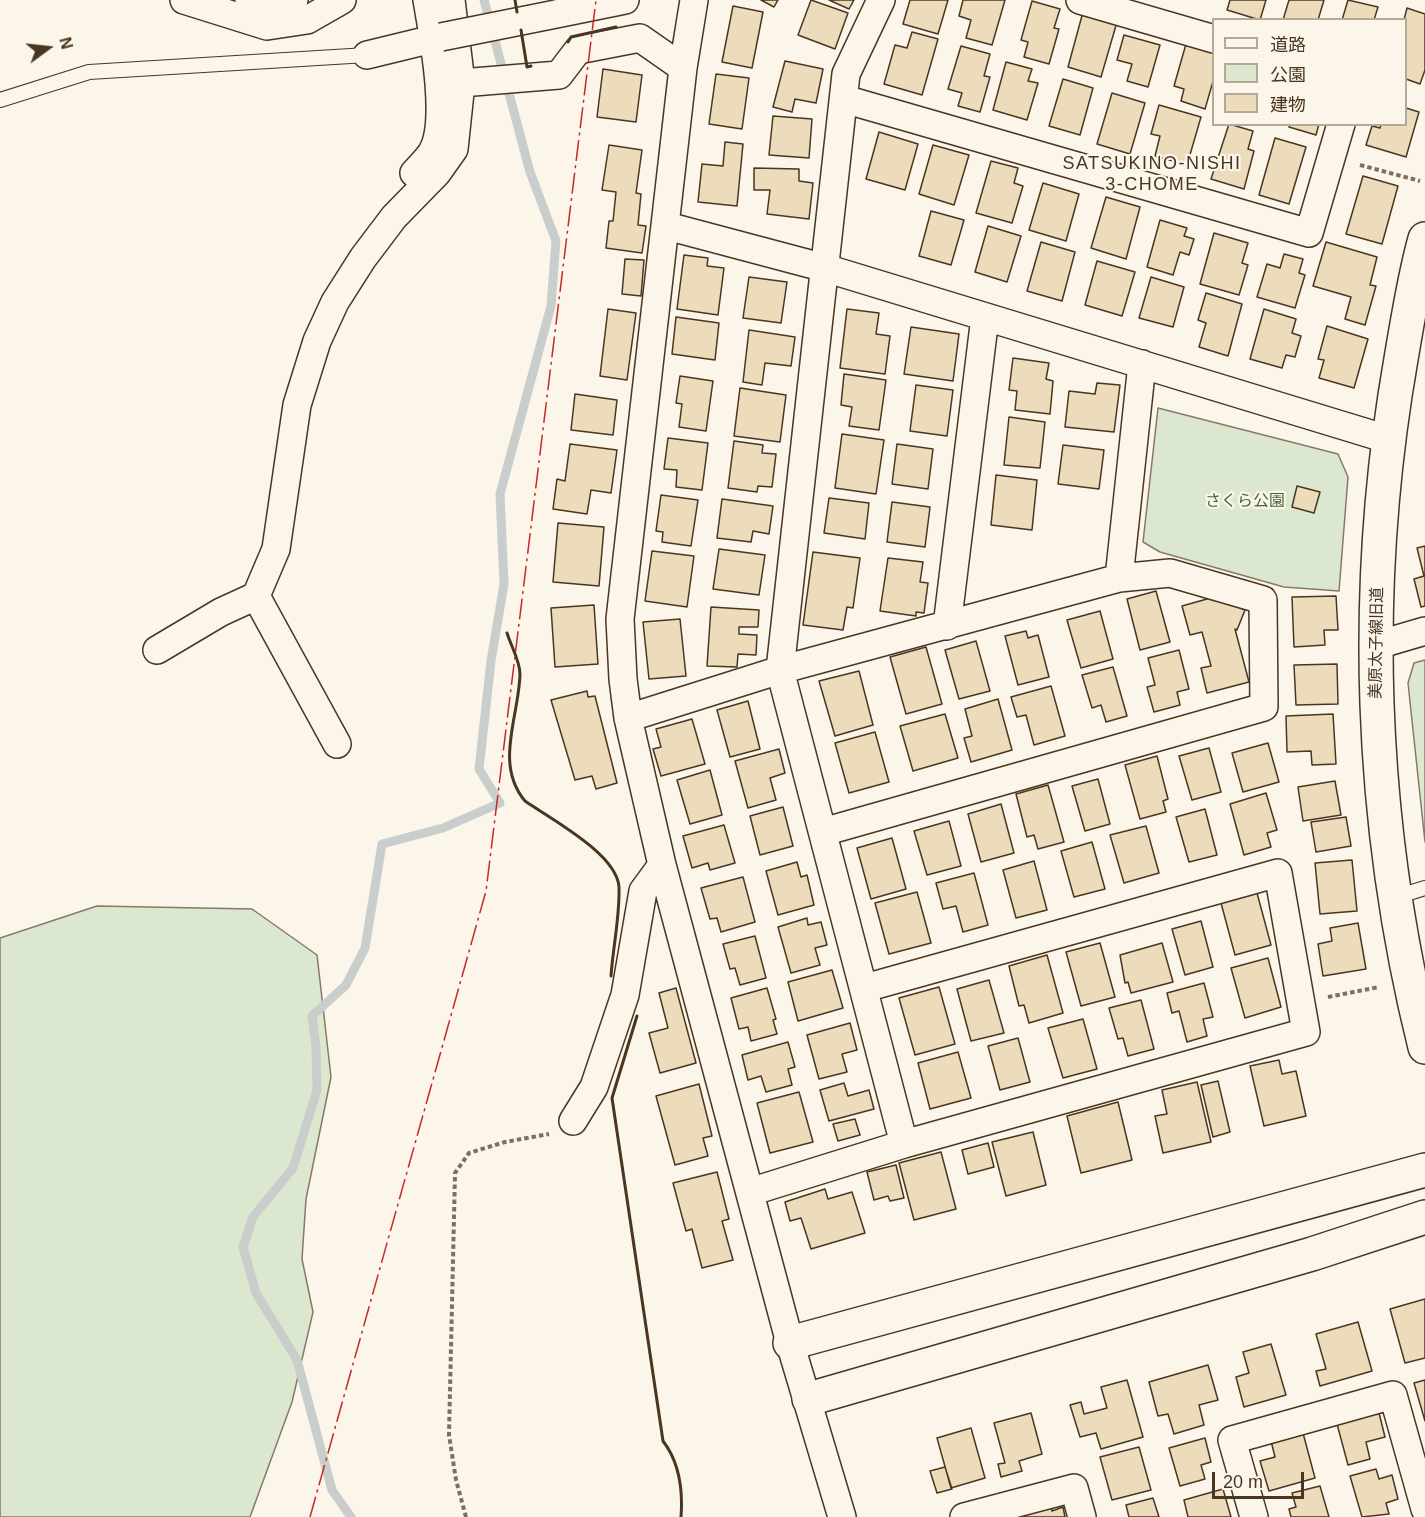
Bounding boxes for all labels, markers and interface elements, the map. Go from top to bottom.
north arrow [18,18,78,78]
legend [1212,18,1407,126]
text: N [56,35,76,51]
text: 道路 [1270,35,1306,55]
text: 公園 [1270,65,1306,85]
text: 建物 [1270,95,1306,115]
district label: SATSUKINO-NISHI 3-CHOME [1062,153,1242,195]
park label: さくら公園 [1205,492,1285,512]
street label: 美原太子線旧道 [1366,587,1388,699]
scale bar [1215,1460,1306,1498]
text: 20 m [1223,1472,1263,1492]

